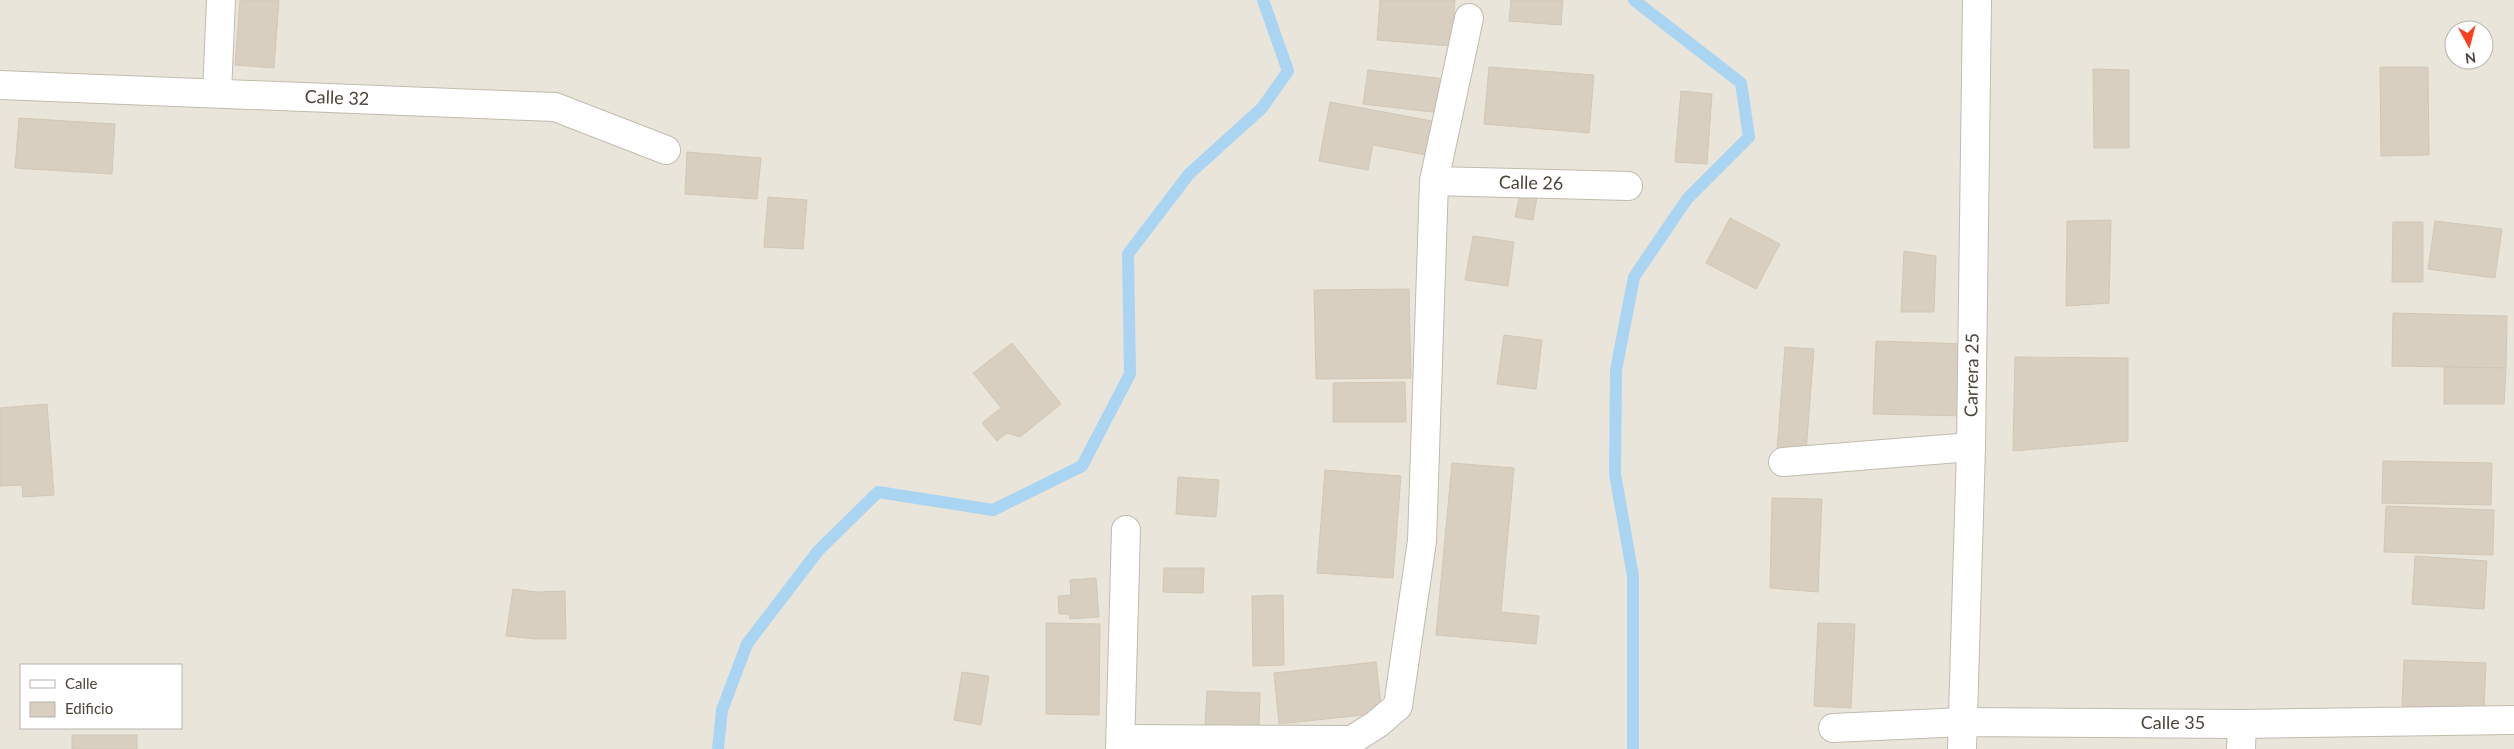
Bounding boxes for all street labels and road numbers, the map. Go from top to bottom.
street label: Calle 32 [304,85,370,109]
street label: Calle 26 [1499,170,1563,194]
street label: Carrera 25 [1959,333,1983,417]
street label: Calle 35 [2141,711,2205,733]

